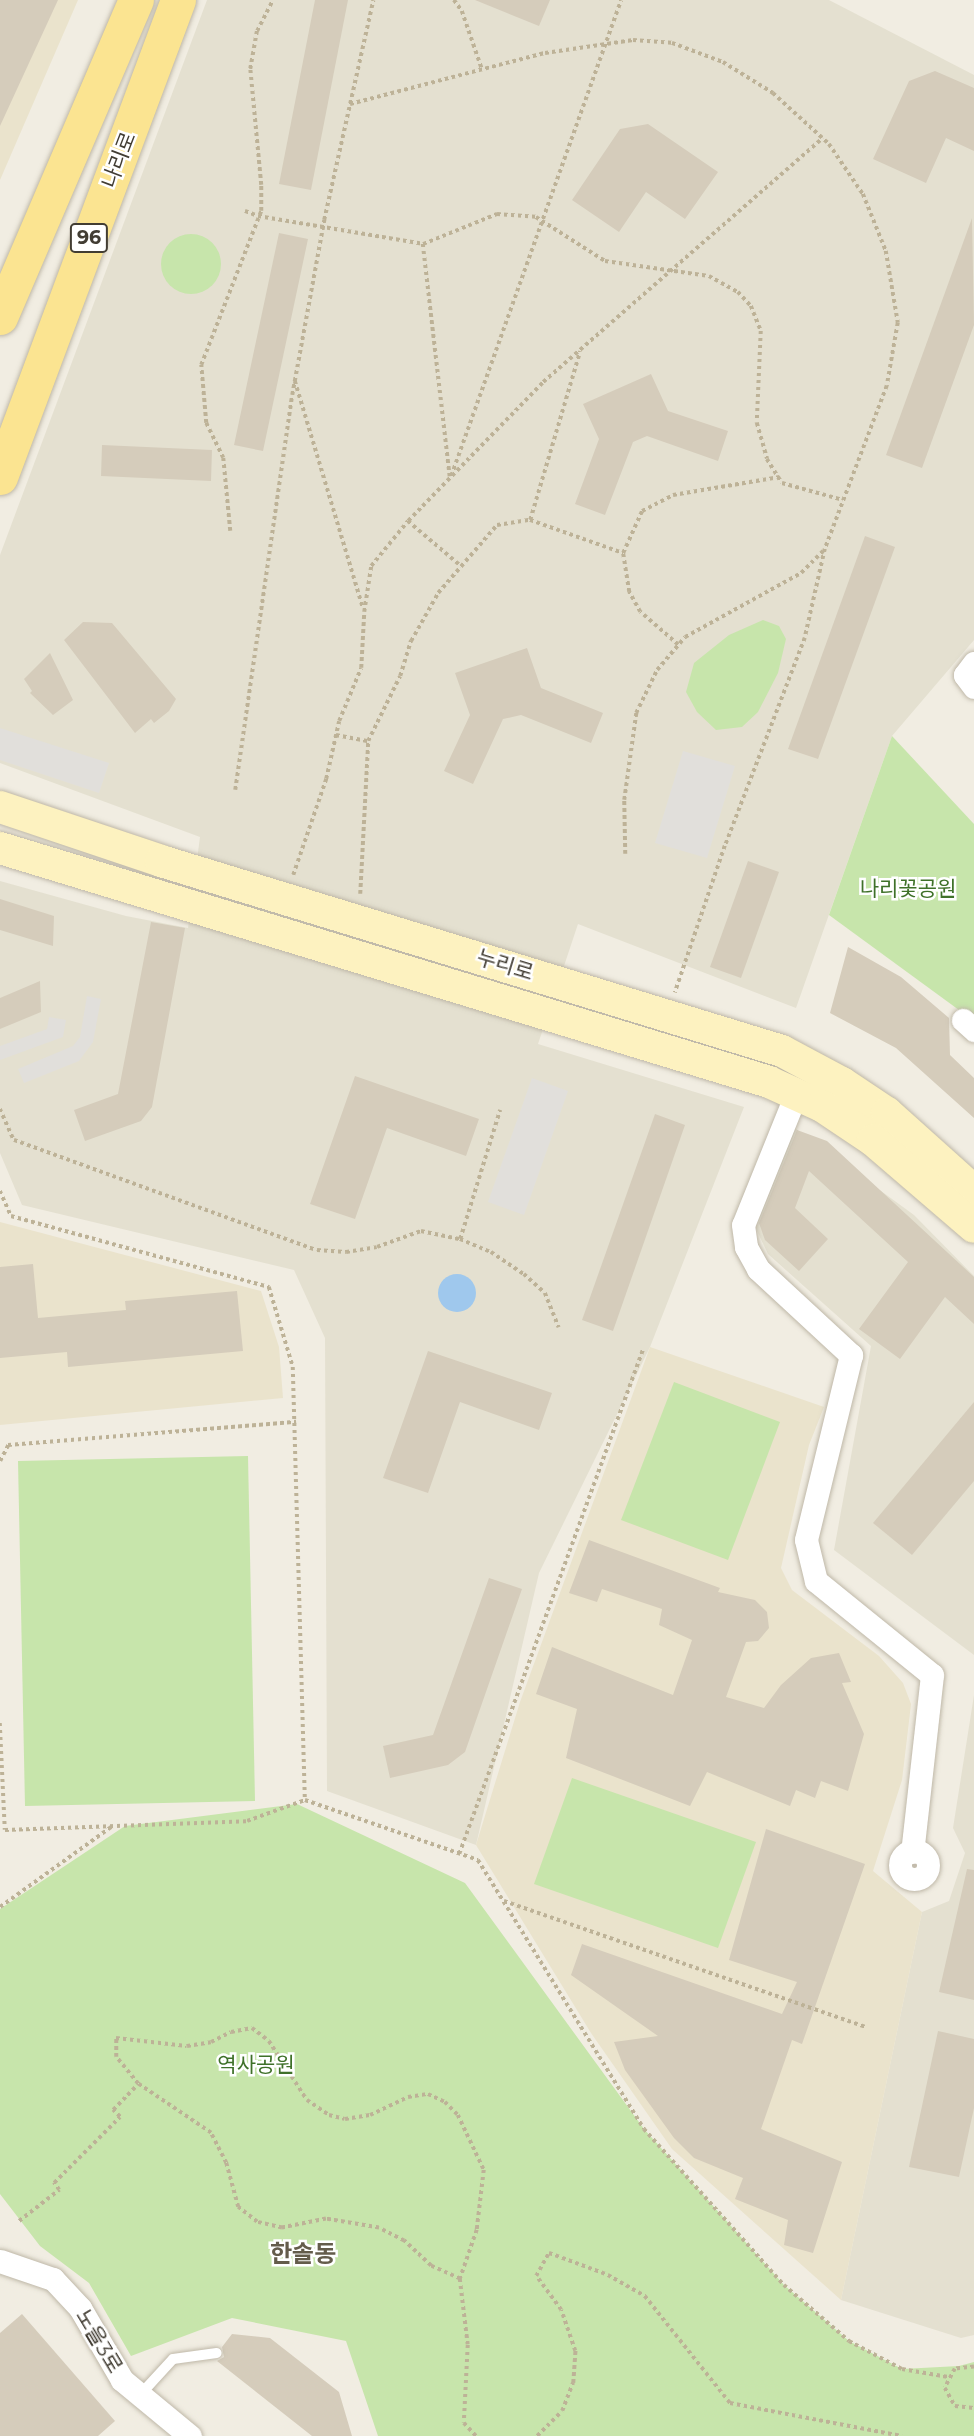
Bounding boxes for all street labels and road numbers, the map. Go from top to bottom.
street label: 나리로 [97,128,141,192]
road number: 96 [70,222,108,254]
street label: 누리로 [474,944,536,986]
street label: 노을3로 [70,2305,128,2377]

